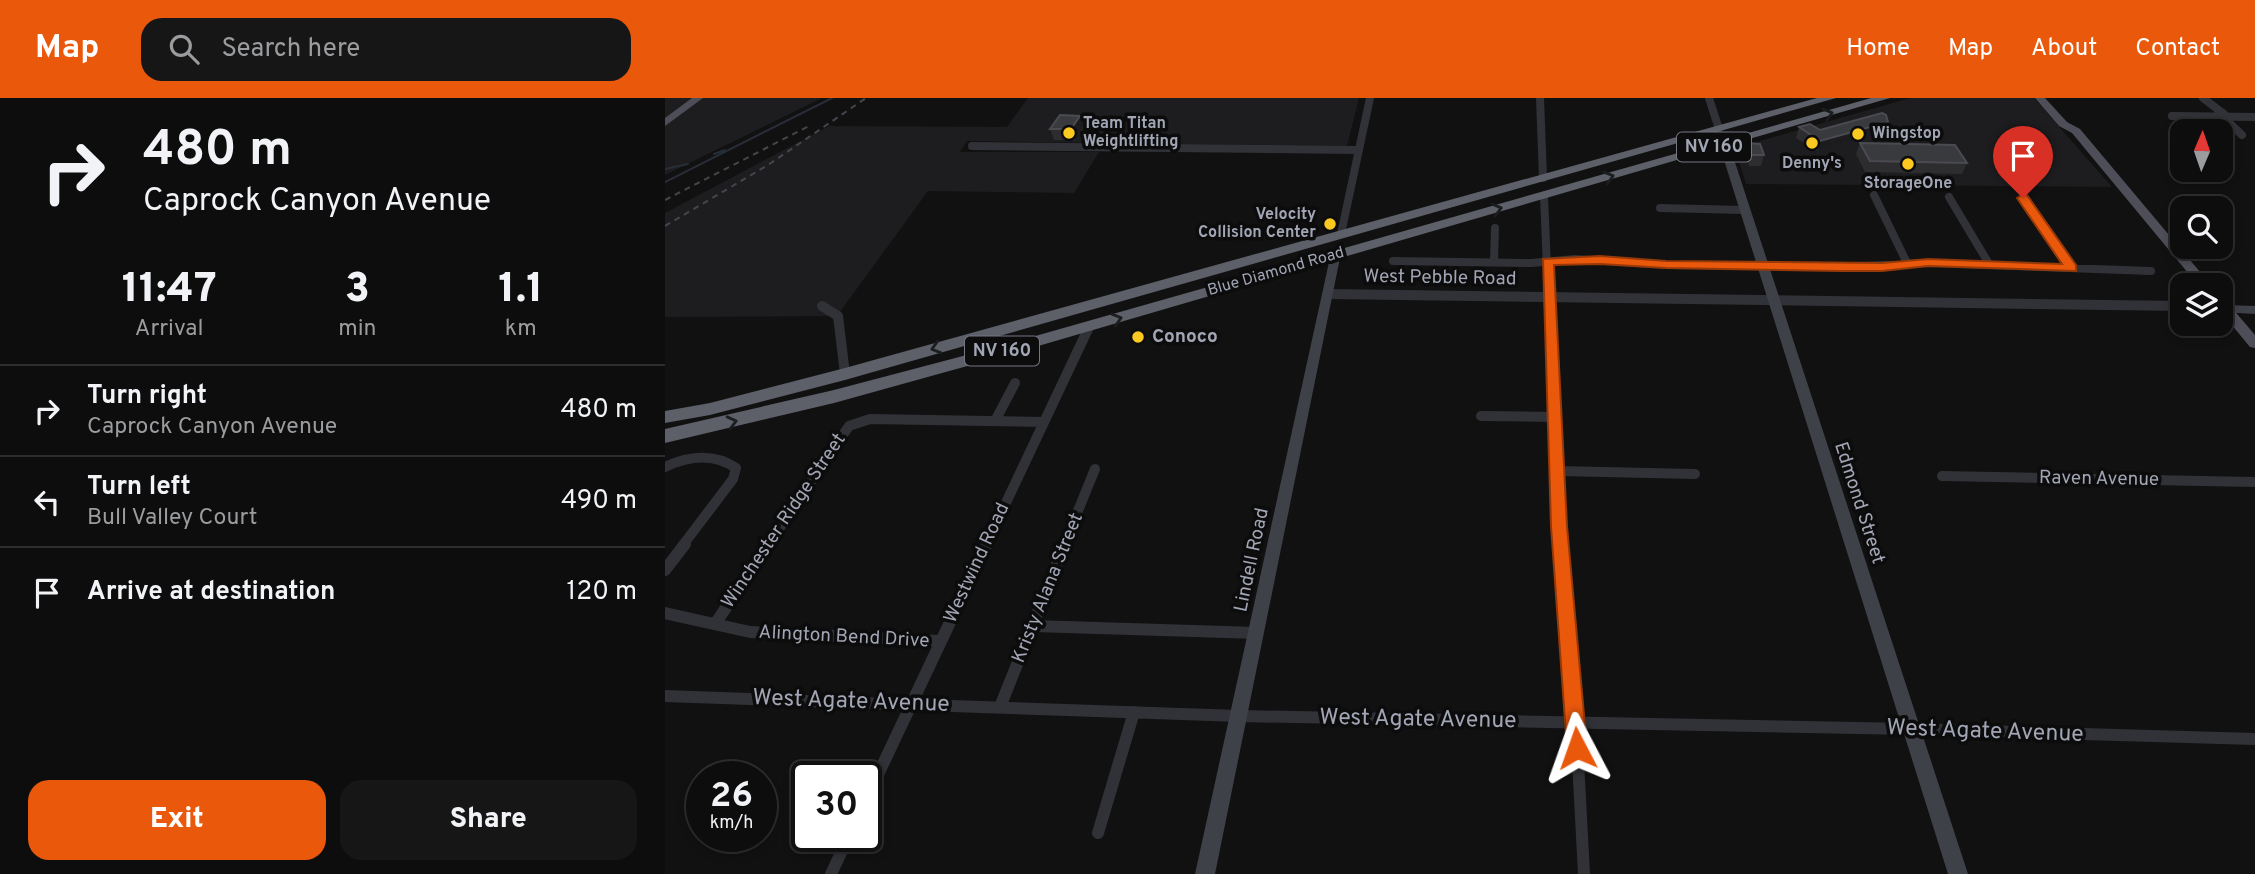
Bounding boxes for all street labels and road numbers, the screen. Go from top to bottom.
road number: NV 160 [1677,132,1751,162]
street label: Blue Diamond Road [1205,243,1347,301]
street label: West Pebble Road [1363,265,1517,291]
road number: NV 160 [965,337,1039,366]
street label: Winchester Ridge Street [716,429,852,613]
street label: Edmond Street [1828,439,1890,567]
street label: Raven Avenue [2039,466,2159,492]
street label: Westwind Road [939,499,1015,627]
street label: Lindell Road [1229,506,1275,614]
street label: Kristy Alana Street [1007,509,1089,667]
street label: Alington Bend Drive [758,621,930,653]
street label: West Agate Avenue [752,684,950,720]
street label: West Agate Avenue [1319,704,1517,736]
street label: West Agate Avenue [1886,714,2084,750]

